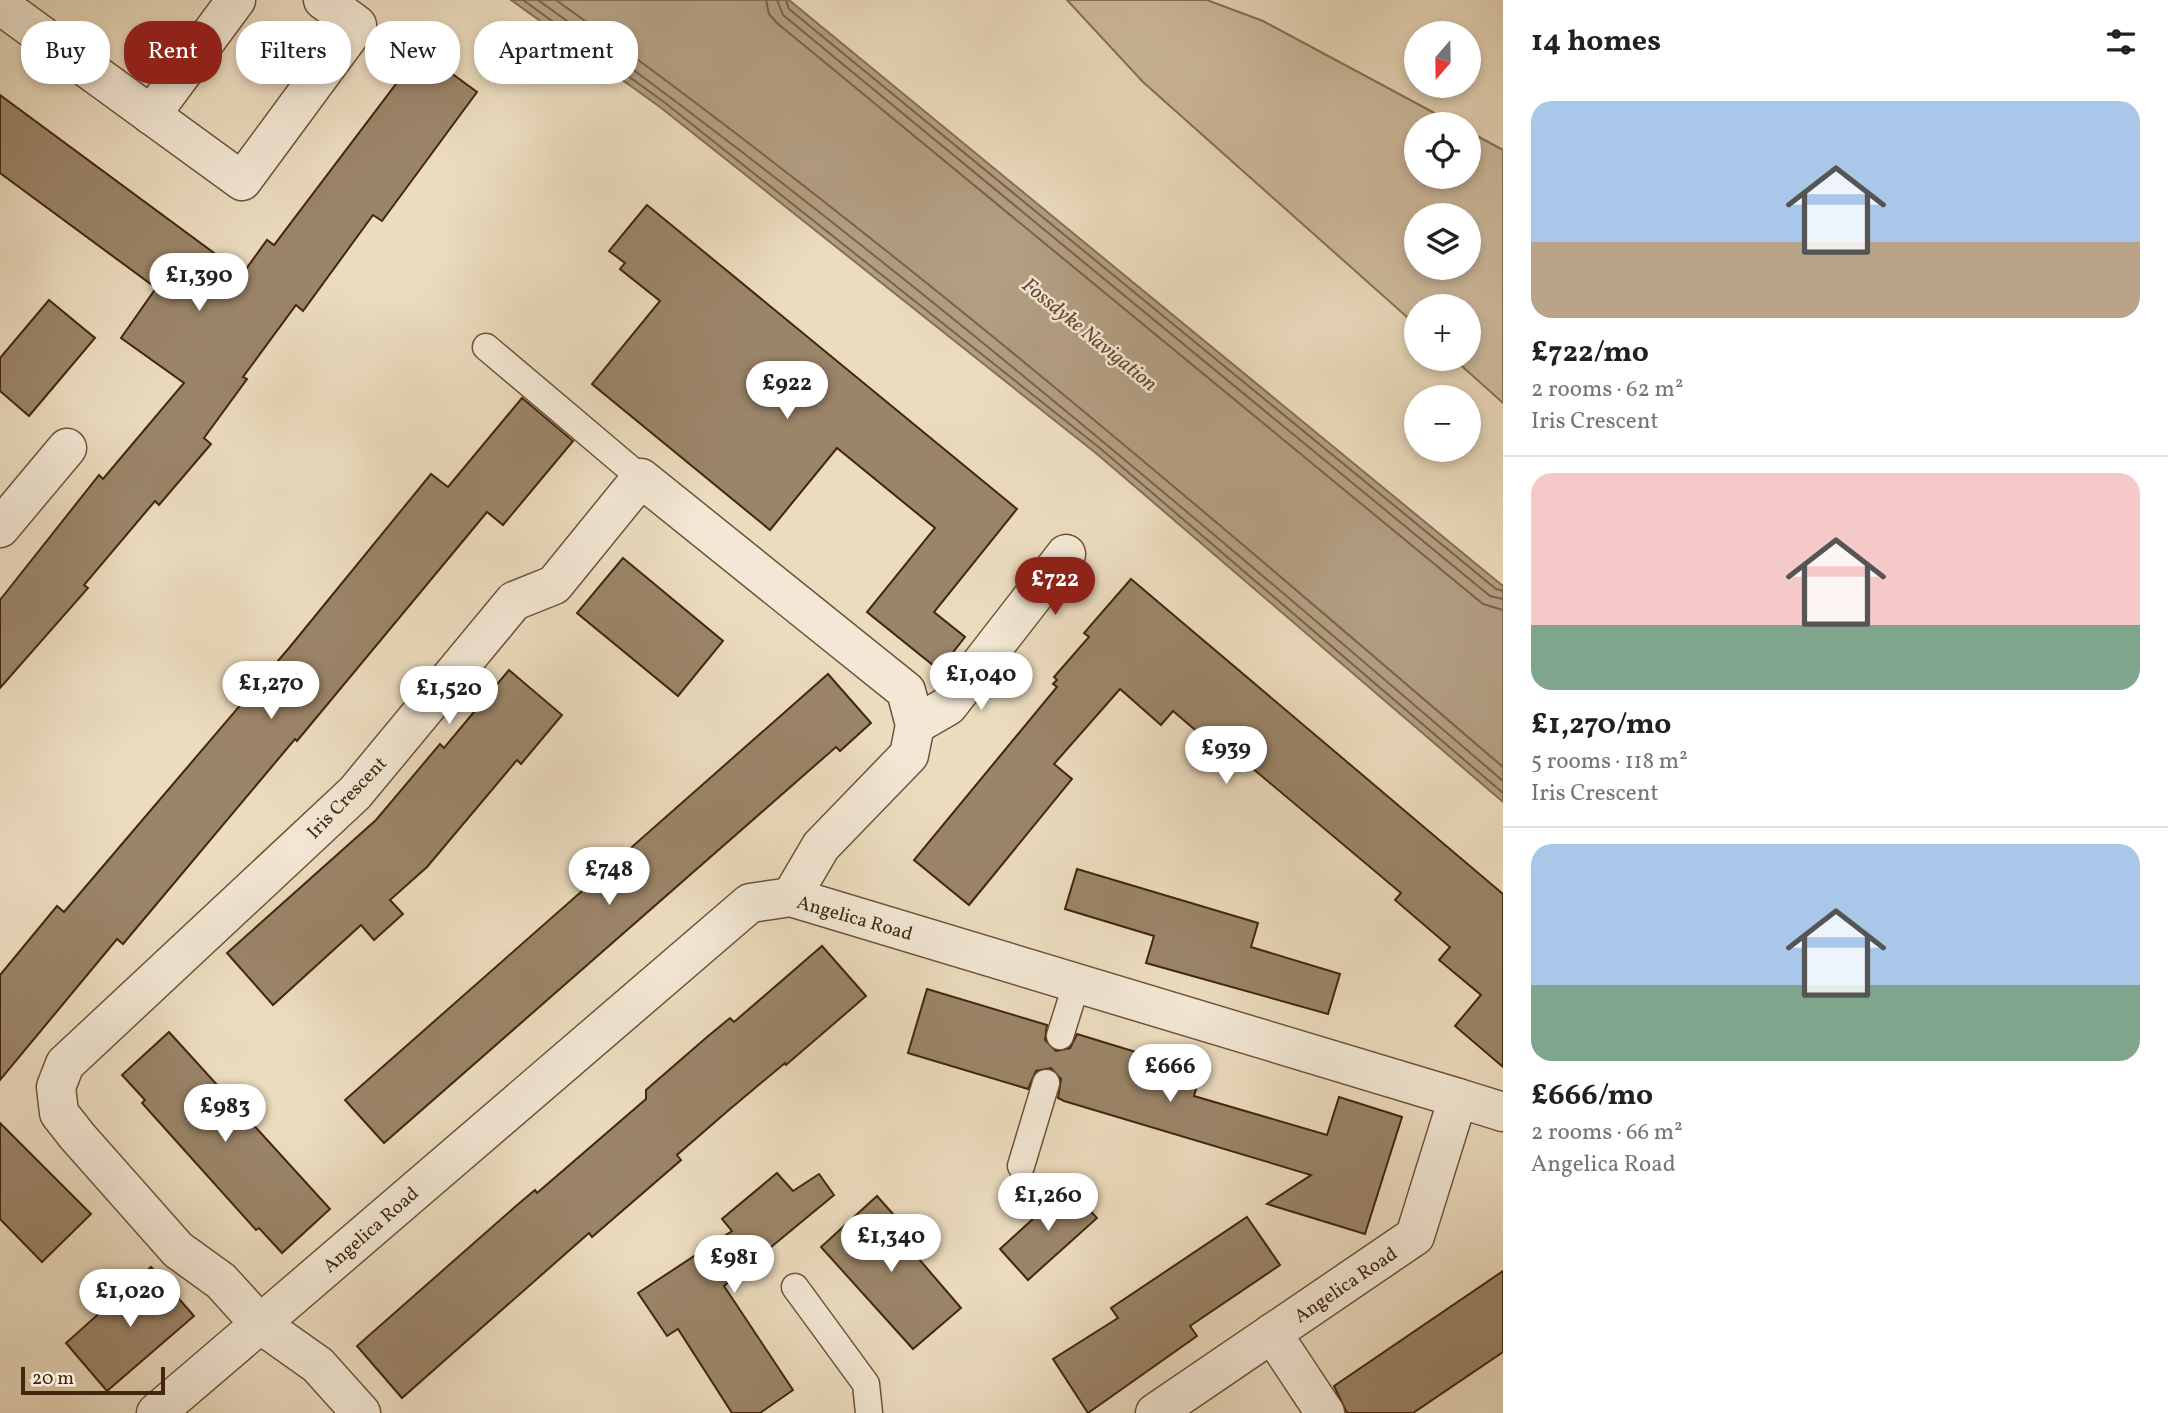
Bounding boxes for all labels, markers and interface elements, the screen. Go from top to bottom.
chip: Buy [21,21,110,84]
chip: Rent [124,21,222,84]
chip: Filters [236,21,351,84]
chip: New [365,21,460,84]
chip: Apartment [474,21,638,84]
north arrow [1404,21,1480,98]
map controls [1404,21,1481,462]
text: 14 homes [1531,21,1661,63]
icon: filters [2102,23,2140,61]
button: locate [1404,112,1481,189]
icon: home [1773,147,1899,273]
button: layers [1404,203,1481,280]
pin: £1,390 [142,254,256,313]
text: £1,390 [165,260,233,292]
water label: Fossdyke Navigation [1015,271,1163,399]
button: + [1404,294,1481,371]
text: £722/mo [1531,332,1649,374]
pin: £922 [746,362,828,421]
text: £922 [762,368,812,400]
text: 2 rooms · 62 m² [1531,374,1683,406]
button: − [1404,385,1481,462]
text: Iris Crescent [1531,406,1659,438]
icon: home [1773,519,1899,645]
pin: £722 [1014,558,1096,617]
text: £722 [1031,564,1079,596]
pin: £1,040 [924,652,1038,712]
text: £1,040 [946,659,1016,691]
pin: £1,270 [214,662,328,721]
pin: £1,520 [392,666,506,726]
text: £1,270 [238,668,304,700]
text: £1,520 [416,673,482,705]
text: £1,270/mo [1531,704,1672,746]
pin: £939 [1185,726,1267,786]
text: £939 [1201,733,1251,765]
text: 5 rooms · 118 m² [1531,746,1688,778]
street label: Iris Crescent [301,751,394,845]
text: Iris Crescent [1531,778,1659,810]
pin: £748 [568,848,650,907]
text: £748 [585,854,633,886]
street label: Angelica Road [793,890,915,948]
icon: home [1773,890,1899,1016]
pin: £666 [1129,1044,1211,1104]
text: £666 [1144,1051,1196,1083]
text: £666/mo [1531,1075,1653,1117]
pin: £983 [184,1084,266,1144]
text: £983 [200,1091,250,1123]
text: 2 rooms · 66 m² [1531,1117,1683,1149]
text: Angelica Road [1531,1149,1676,1181]
pin: £1,260 [991,1174,1105,1233]
text: £1,260 [1014,1180,1082,1212]
street label: Angelica Road [318,1181,425,1280]
pin: £1,340 [834,1214,948,1274]
text: £1,340 [857,1221,925,1253]
pin: £981 [693,1236,775,1295]
street label: Angelica Road [1289,1241,1403,1330]
text: £981 [710,1242,758,1274]
pin: £1,020 [73,1270,187,1329]
text: £1,020 [95,1276,165,1308]
scale bar [21,1364,164,1396]
text: 20 m [32,1366,74,1392]

